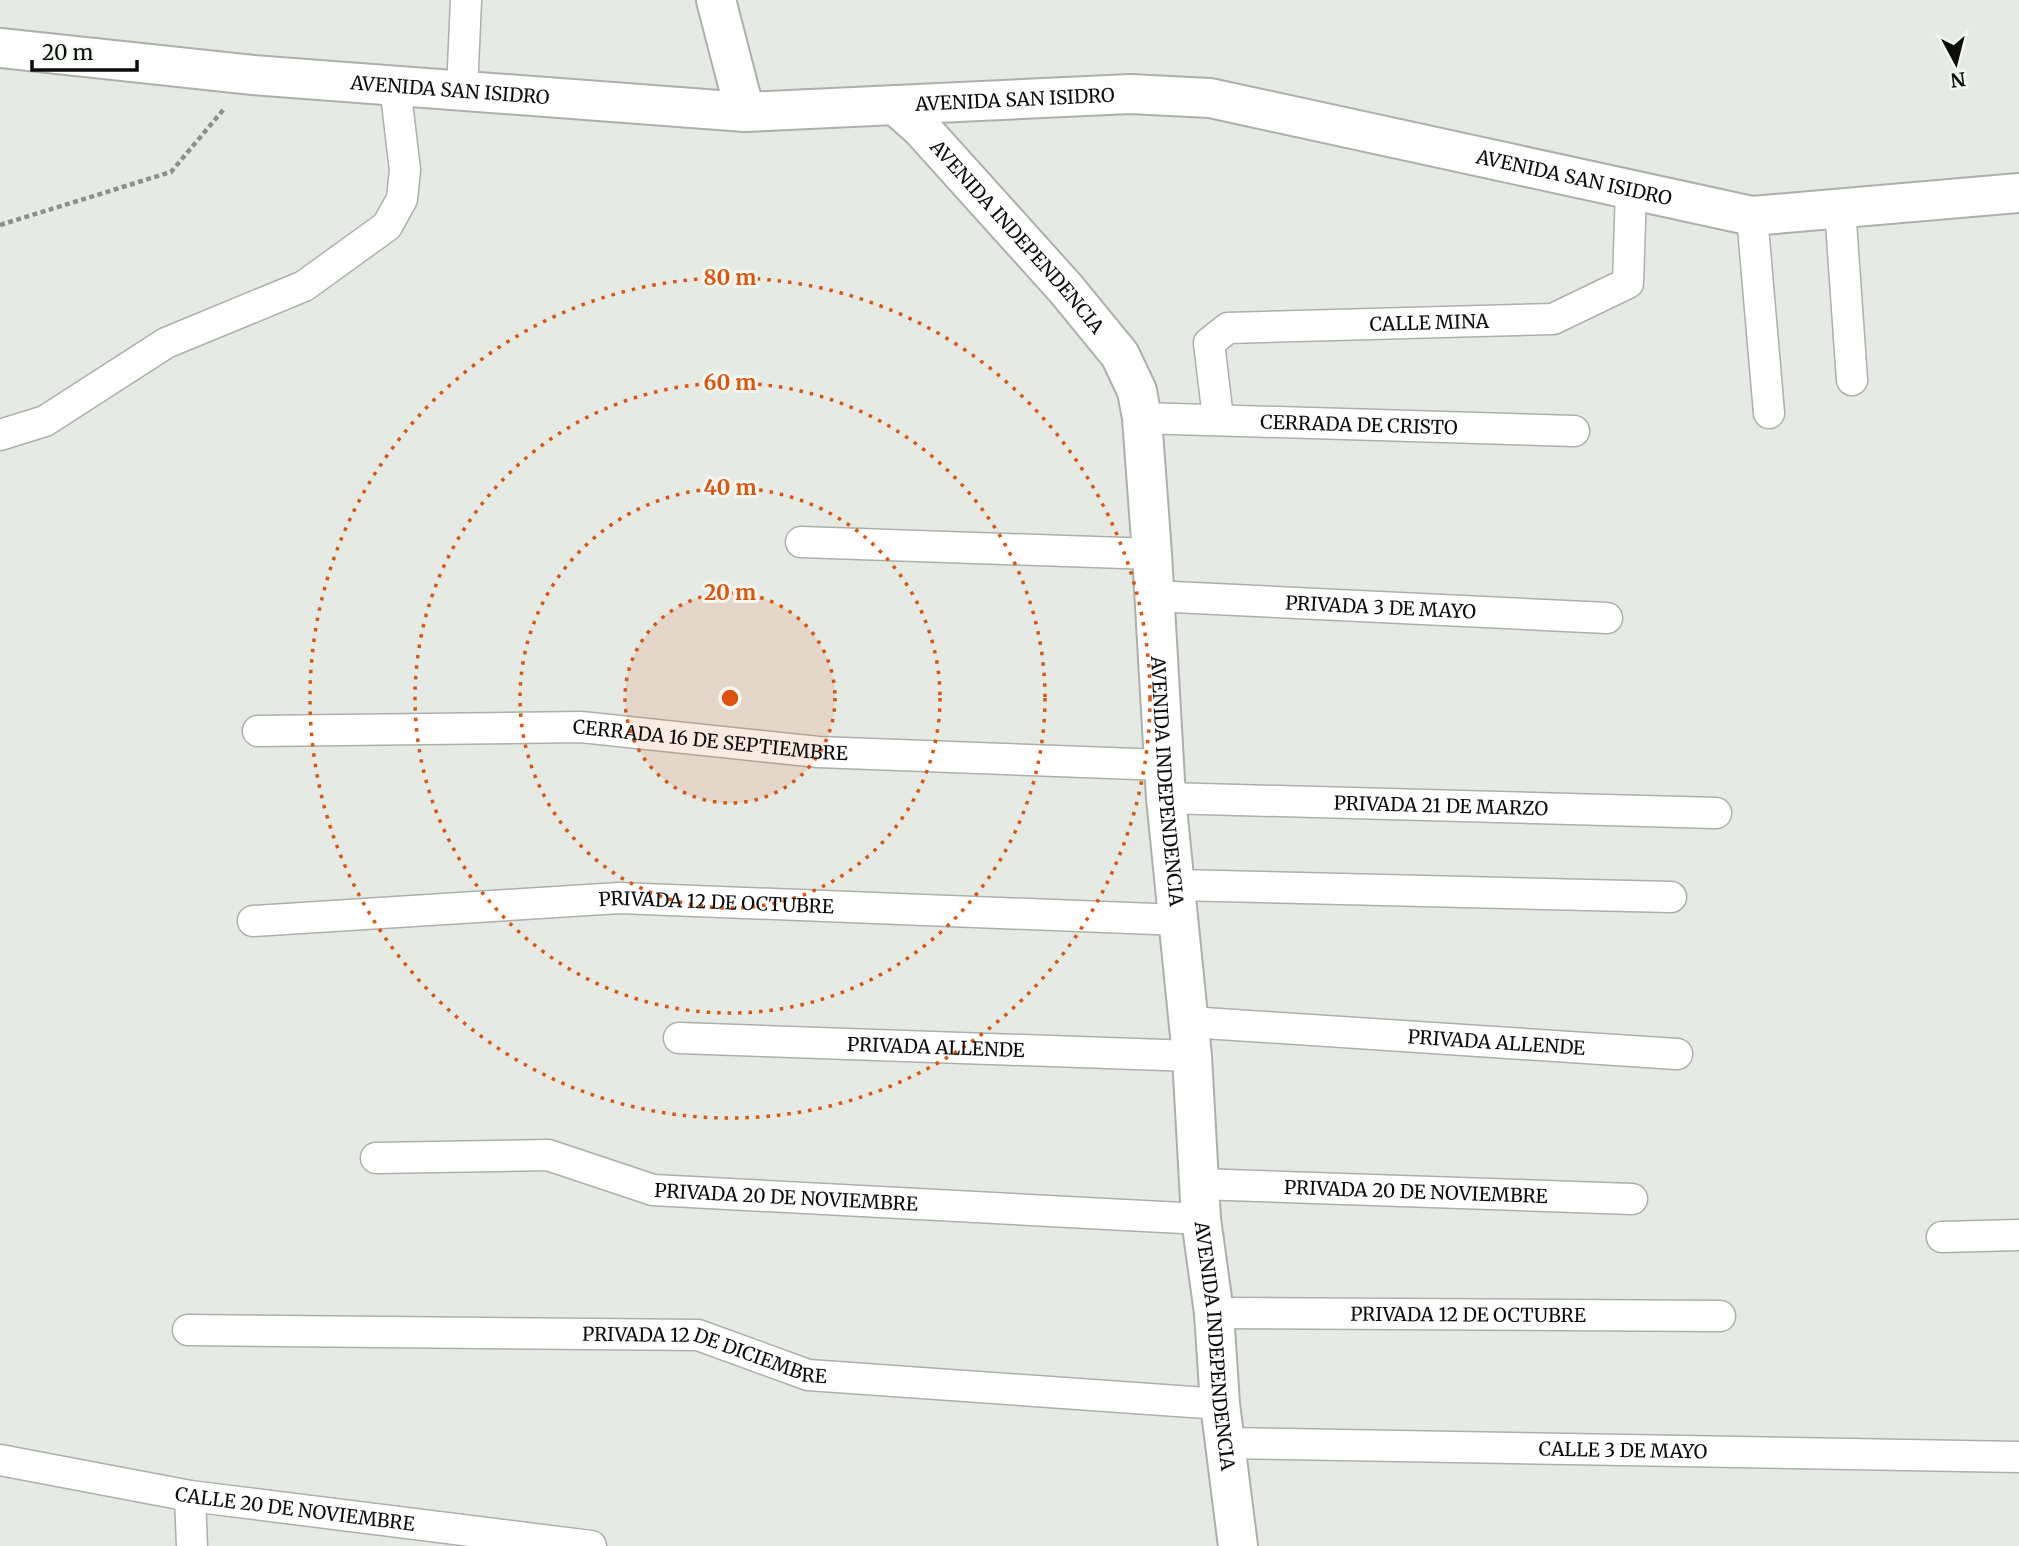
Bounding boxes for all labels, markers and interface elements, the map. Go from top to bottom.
scale bar [32,28,136,72]
north arrow [1921,28,1991,98]
text: 20 m [42,39,94,66]
text: N [1949,67,1967,93]
street label: AVENIDA SAN ISIDRO [349,70,551,109]
street label: AVENIDA SAN ISIDRO [914,83,1115,116]
street label: AVENIDA INDEPENDENCIA [925,134,1110,339]
street label: AVENIDA SAN ISIDRO [1473,144,1674,210]
text: 80 m [704,264,756,291]
street label: CALLE MINA [1369,309,1490,336]
text: 60 m [704,369,756,396]
street label: CERRADA DE CRISTO [1260,410,1458,439]
text: 40 m [703,474,757,501]
text: 20 m [704,579,756,606]
street label: PRIVADA 3 DE MAYO [1285,590,1477,624]
street label: AVENIDA INDEPENDENCIA [1146,654,1189,908]
centre of rings [718,686,742,710]
street label: CERRADA 16 DE SEPTIEMBRE [573,715,848,765]
street label: PRIVADA 21 DE MARZO [1333,791,1549,820]
street label: PRIVADA 12 DE OCTUBRE [598,886,834,918]
street label: PRIVADA ALLENDE [1407,1024,1586,1060]
street label: PRIVADA ALLENDE [847,1032,1025,1062]
street label: PRIVADA 20 DE NOVIEMBRE [1284,1175,1548,1208]
street label: PRIVADA 20 DE NOVIEMBRE [654,1178,918,1216]
street label: AVENIDA INDEPENDENCIA [1189,1219,1240,1473]
street label: PRIVADA 12 DE OCTUBRE [1350,1302,1586,1327]
street label: PRIVADA 12 DE DICIEMBRE [582,1322,828,1388]
street label: CALLE 3 DE MAYO [1538,1437,1708,1463]
street label: CALLE 20 DE NOVIEMBRE [173,1481,416,1536]

